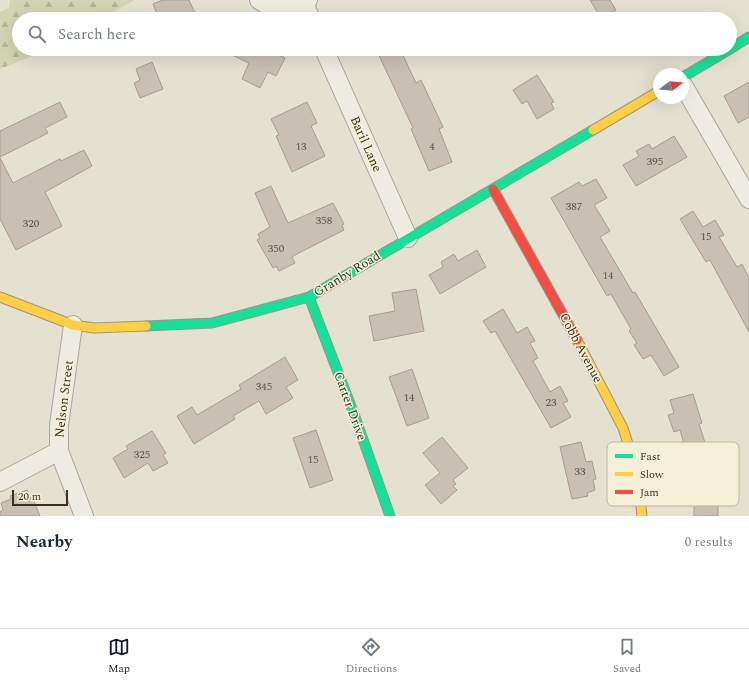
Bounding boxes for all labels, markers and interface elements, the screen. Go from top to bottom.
search box [12,12,737,56]
icon: search [26,23,48,45]
text: Search here [58,23,136,46]
north arrow [653,68,689,104]
street label: Baril Lane [345,113,387,175]
house number: 13 [296,138,307,155]
house number: 4 [429,138,435,155]
house number: 395 [647,153,663,170]
house number: 387 [566,198,583,215]
house number: 358 [316,212,333,229]
house number: 320 [23,215,40,232]
house number: 15 [701,228,712,245]
house number: 350 [268,240,285,257]
street label: Granby Road [310,246,384,302]
house number: 14 [603,267,614,284]
street label: Cobb Avenue [554,309,608,387]
street label: Nelson Street [49,359,79,439]
street label: Carter Drive [328,369,372,443]
house number: 345 [256,378,272,395]
house number: 14 [404,389,415,406]
house number: 23 [546,394,557,411]
legend [607,442,739,506]
house number: 325 [134,446,150,463]
text: Fast [640,448,661,465]
house number: 15 [308,451,319,468]
house number: 33 [575,463,586,480]
text: Slow [640,466,664,483]
text: Jam [640,484,659,501]
scale bar [12,488,68,507]
text: 20 m [18,488,41,505]
text: Nearby [16,529,72,555]
text: 0 results [685,532,733,552]
tab: Map [108,636,130,677]
tab: Directions [346,636,397,677]
tab: Saved [613,636,641,677]

